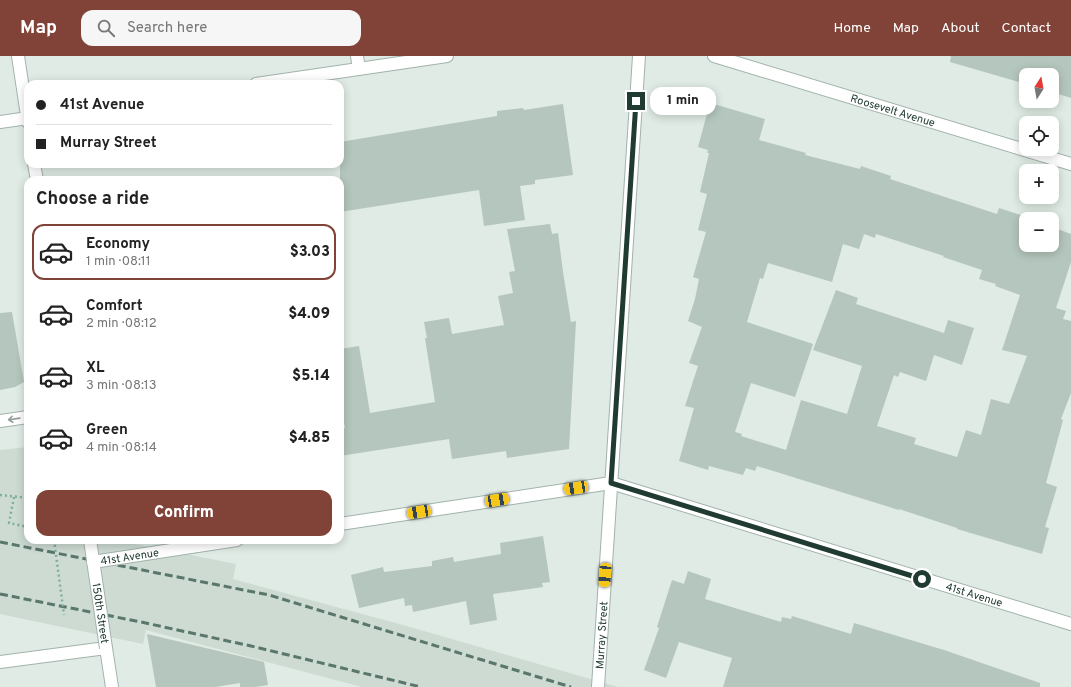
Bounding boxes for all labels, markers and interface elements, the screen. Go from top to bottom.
search box [81,10,361,46]
text: Map [20,16,57,40]
icon: search [95,17,117,39]
text: Search here [127,19,207,38]
text: Home [834,20,871,37]
text: Map [893,20,919,37]
text: About [941,20,980,37]
text: Contact [1002,20,1051,37]
north arrow [1019,68,1059,108]
map controls [1019,68,1059,252]
callout: 1 min [650,87,716,115]
route end [627,92,645,110]
street label: Roosevelt Avenue [849,92,937,131]
text: 1 min [667,93,699,109]
text: 41st Avenue [60,96,144,115]
button: locate [1019,116,1059,156]
text: Murray Street [60,134,157,153]
button: + [1019,164,1059,204]
text: Choose a ride [36,188,149,211]
button: − [1019,212,1059,252]
icon: car [38,234,74,270]
text: Economy [86,235,150,254]
text: $3.03 [290,243,330,262]
text: 1 min · 08:11 [86,254,151,270]
icon: car [38,296,74,332]
text: Comfort [86,297,143,316]
text: $4.09 [288,305,330,324]
text: 2 min · 08:12 [86,316,157,332]
icon: car [38,358,74,394]
text: XL [86,359,104,378]
text: $5.14 [292,367,330,386]
text: 3 min · 08:13 [86,378,157,394]
one-way arrow [8,415,21,423]
icon: car [38,420,74,456]
text: Green [86,421,128,440]
text: $4.85 [289,429,330,448]
text: 4 min · 08:14 [86,440,157,456]
car [563,480,589,496]
button: Confirm [36,490,332,536]
car [484,492,510,508]
car [406,504,432,520]
street label: 41st Avenue [100,546,160,569]
car [598,563,612,587]
route start [913,570,931,588]
street label: 41st Avenue [944,580,1004,611]
street label: 150th Street [88,582,111,645]
street label: Murray Street [593,601,612,670]

